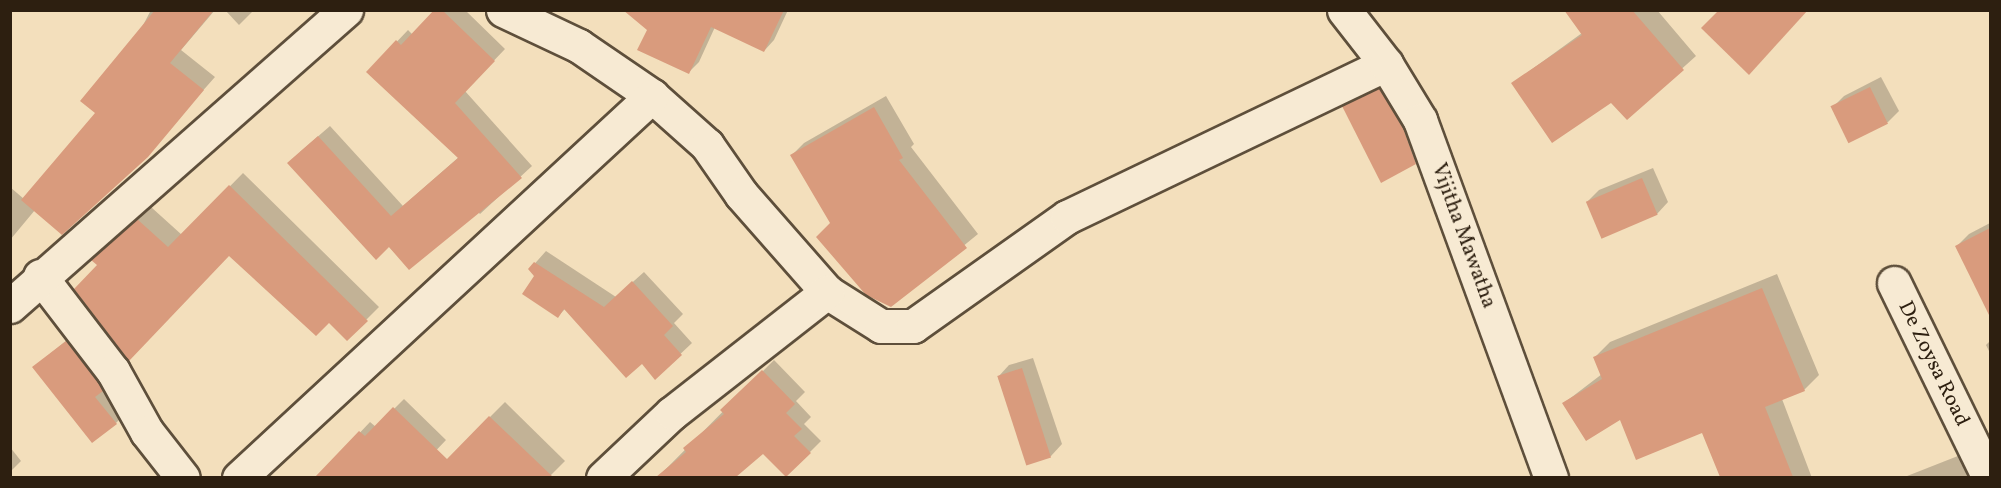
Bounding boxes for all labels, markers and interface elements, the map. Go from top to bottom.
street label: Vijitha Mawatha [1425,160,1501,312]
street label: De Zoysa Road [1892,297,1974,431]

